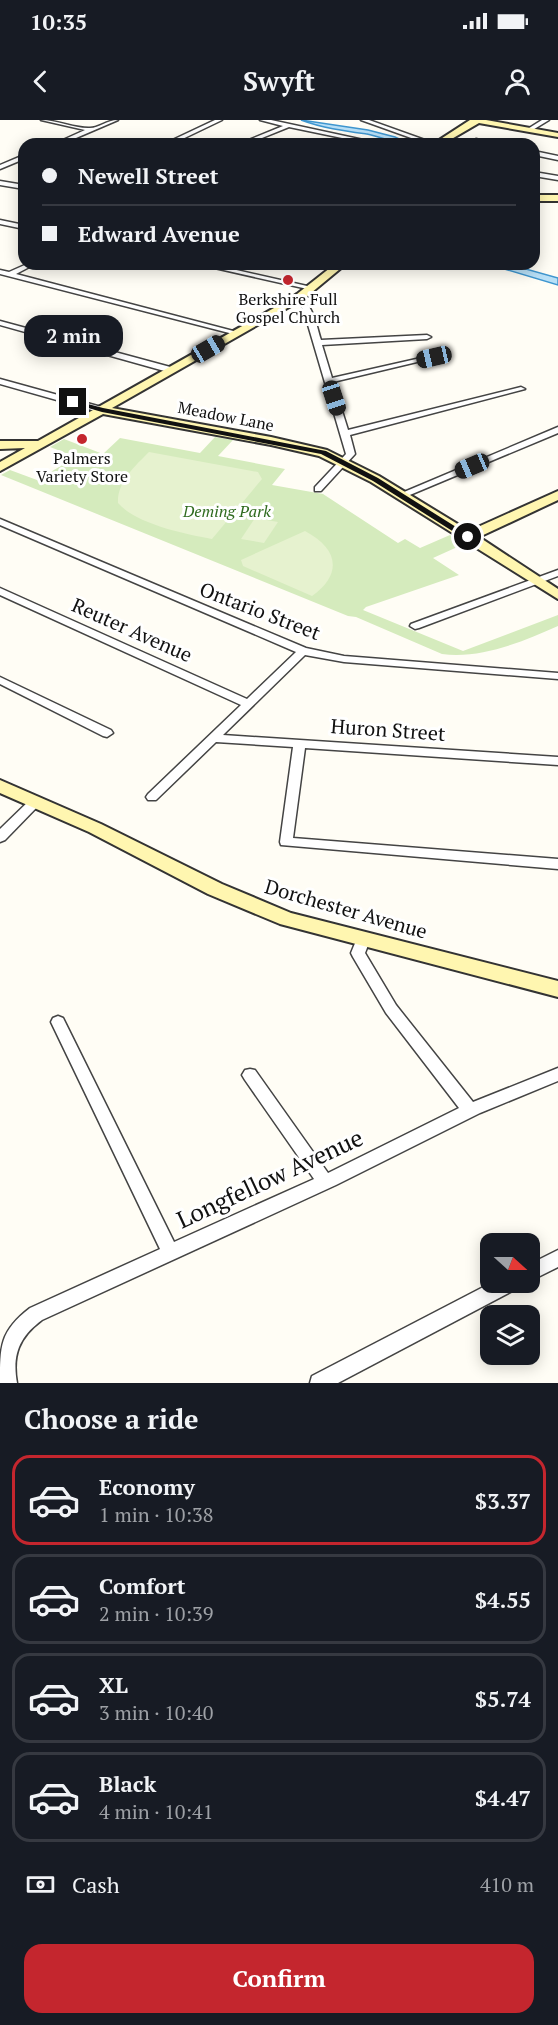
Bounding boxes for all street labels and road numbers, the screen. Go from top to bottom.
street label: Meadow Lane [176,396,276,436]
street label: Ontario Street [196,575,325,646]
street label: Reuter Avenue [68,591,197,668]
street label: Huron Street [330,712,447,747]
street label: Dorchester Avenue [262,872,431,945]
street label: Longfellow Avenue [171,1121,368,1235]

